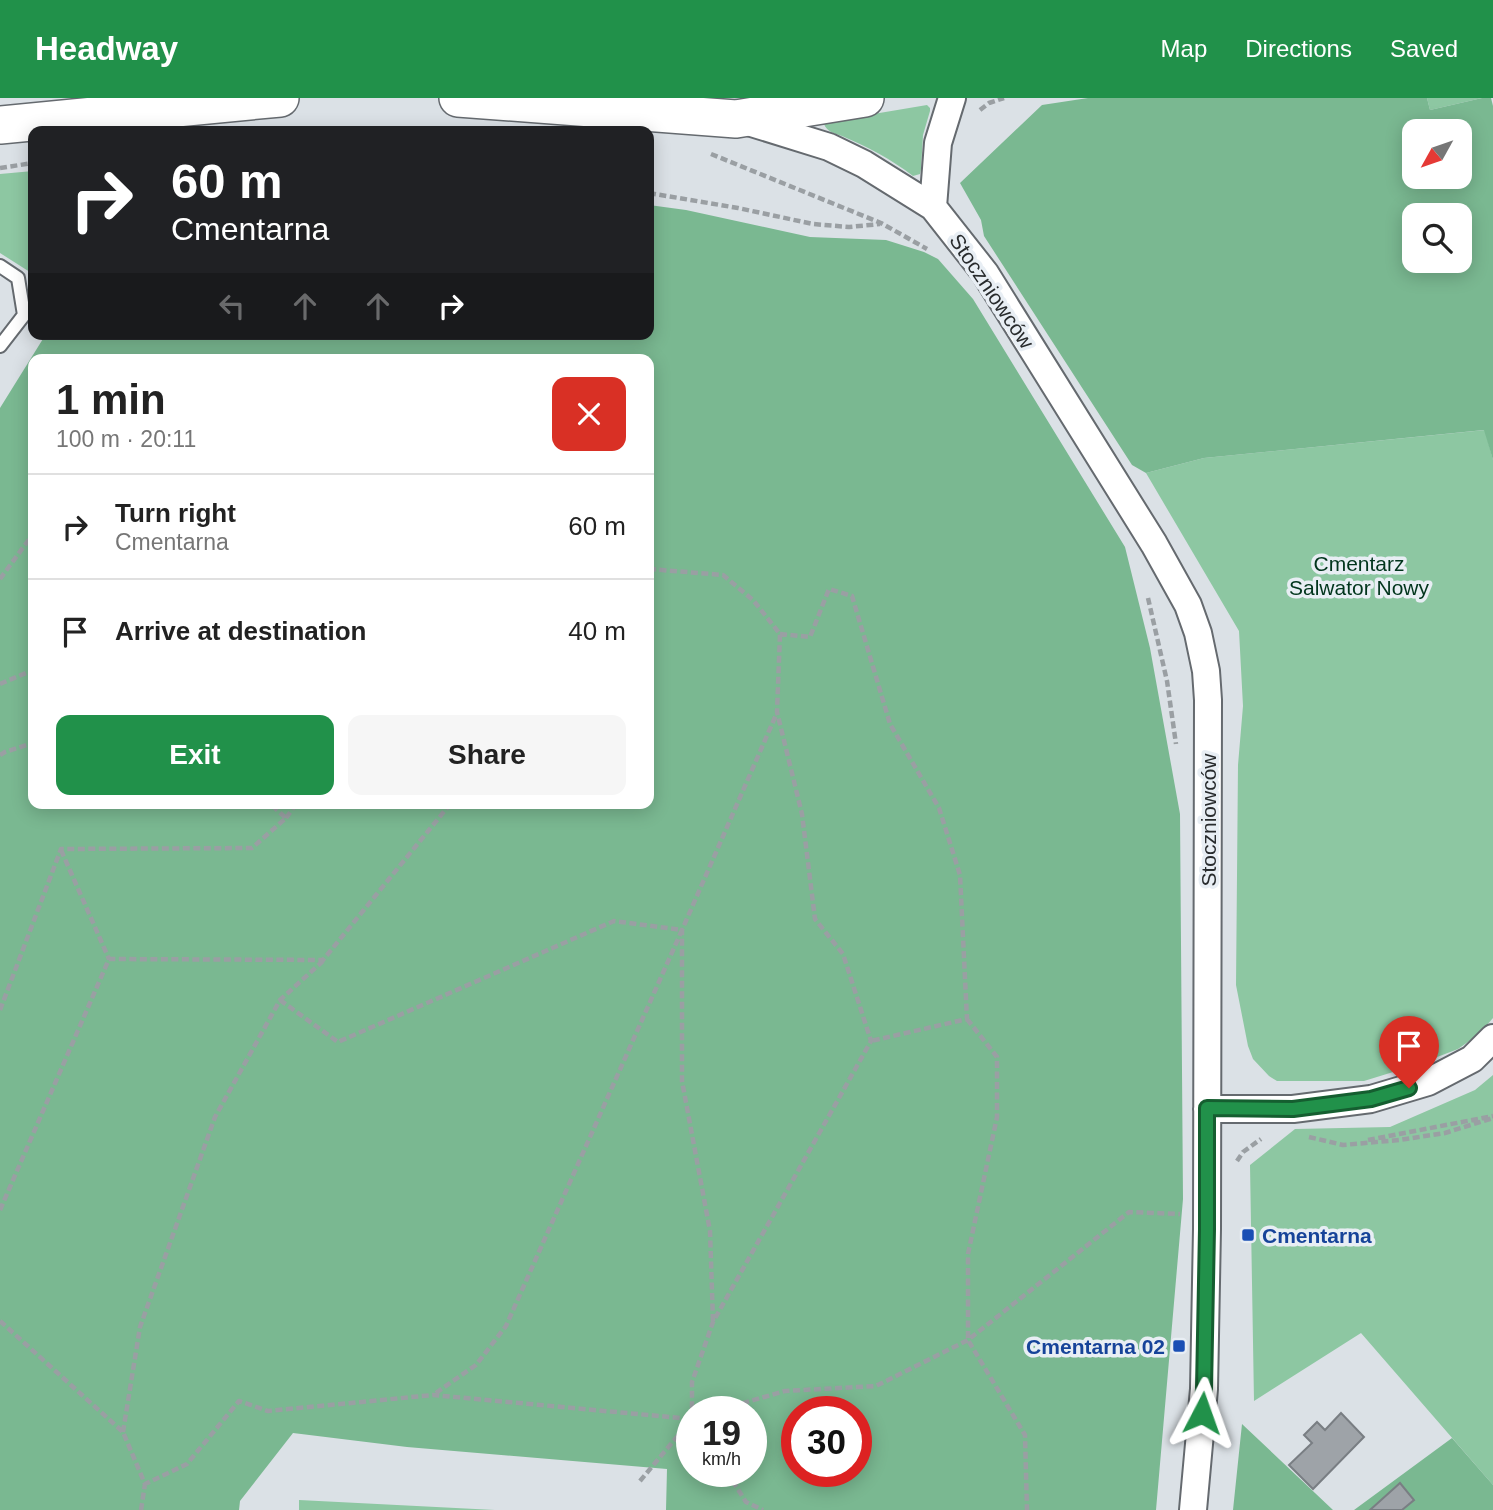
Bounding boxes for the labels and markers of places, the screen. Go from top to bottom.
pin [1379,1016,1439,1088]
place label: Cmentarna [1262,1224,1372,1247]
marker: Cmentarna [1240,1227,1256,1243]
place label: Cmentarna 02 [1026,1335,1165,1358]
marker: Cmentarna 02 [1171,1338,1187,1354]

